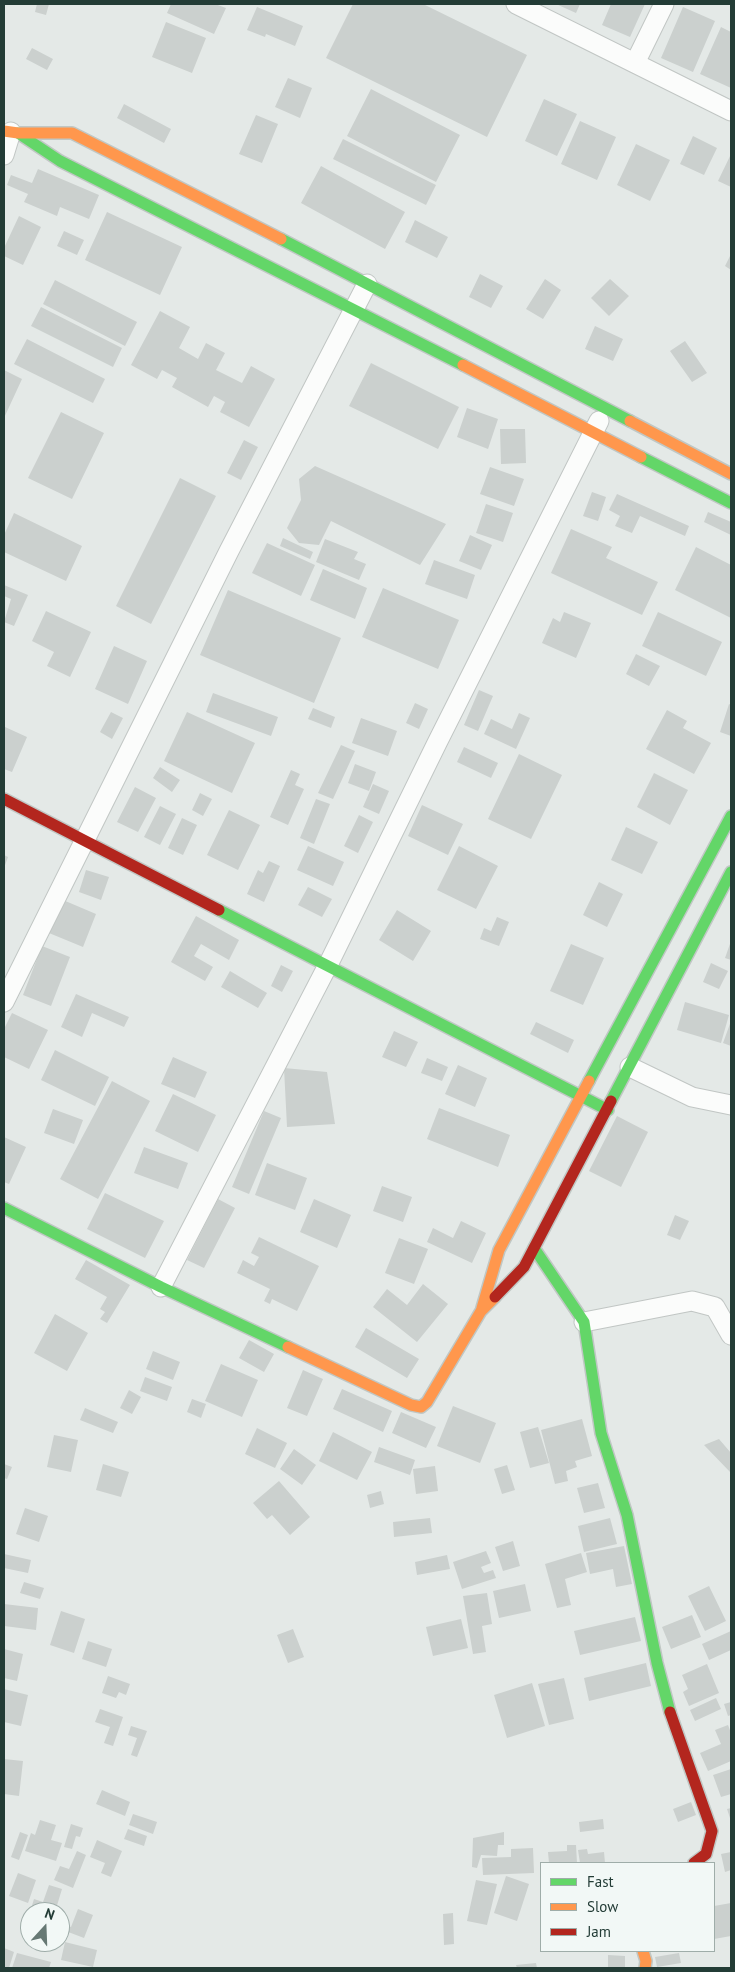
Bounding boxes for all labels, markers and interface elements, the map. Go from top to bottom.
legend [540,1862,715,1952]
text: Fast [587,1872,614,1891]
text: Slow [587,1897,618,1916]
north arrow [20,1902,70,1952]
text: N [42,1904,57,1924]
text: Jam [587,1922,611,1941]

